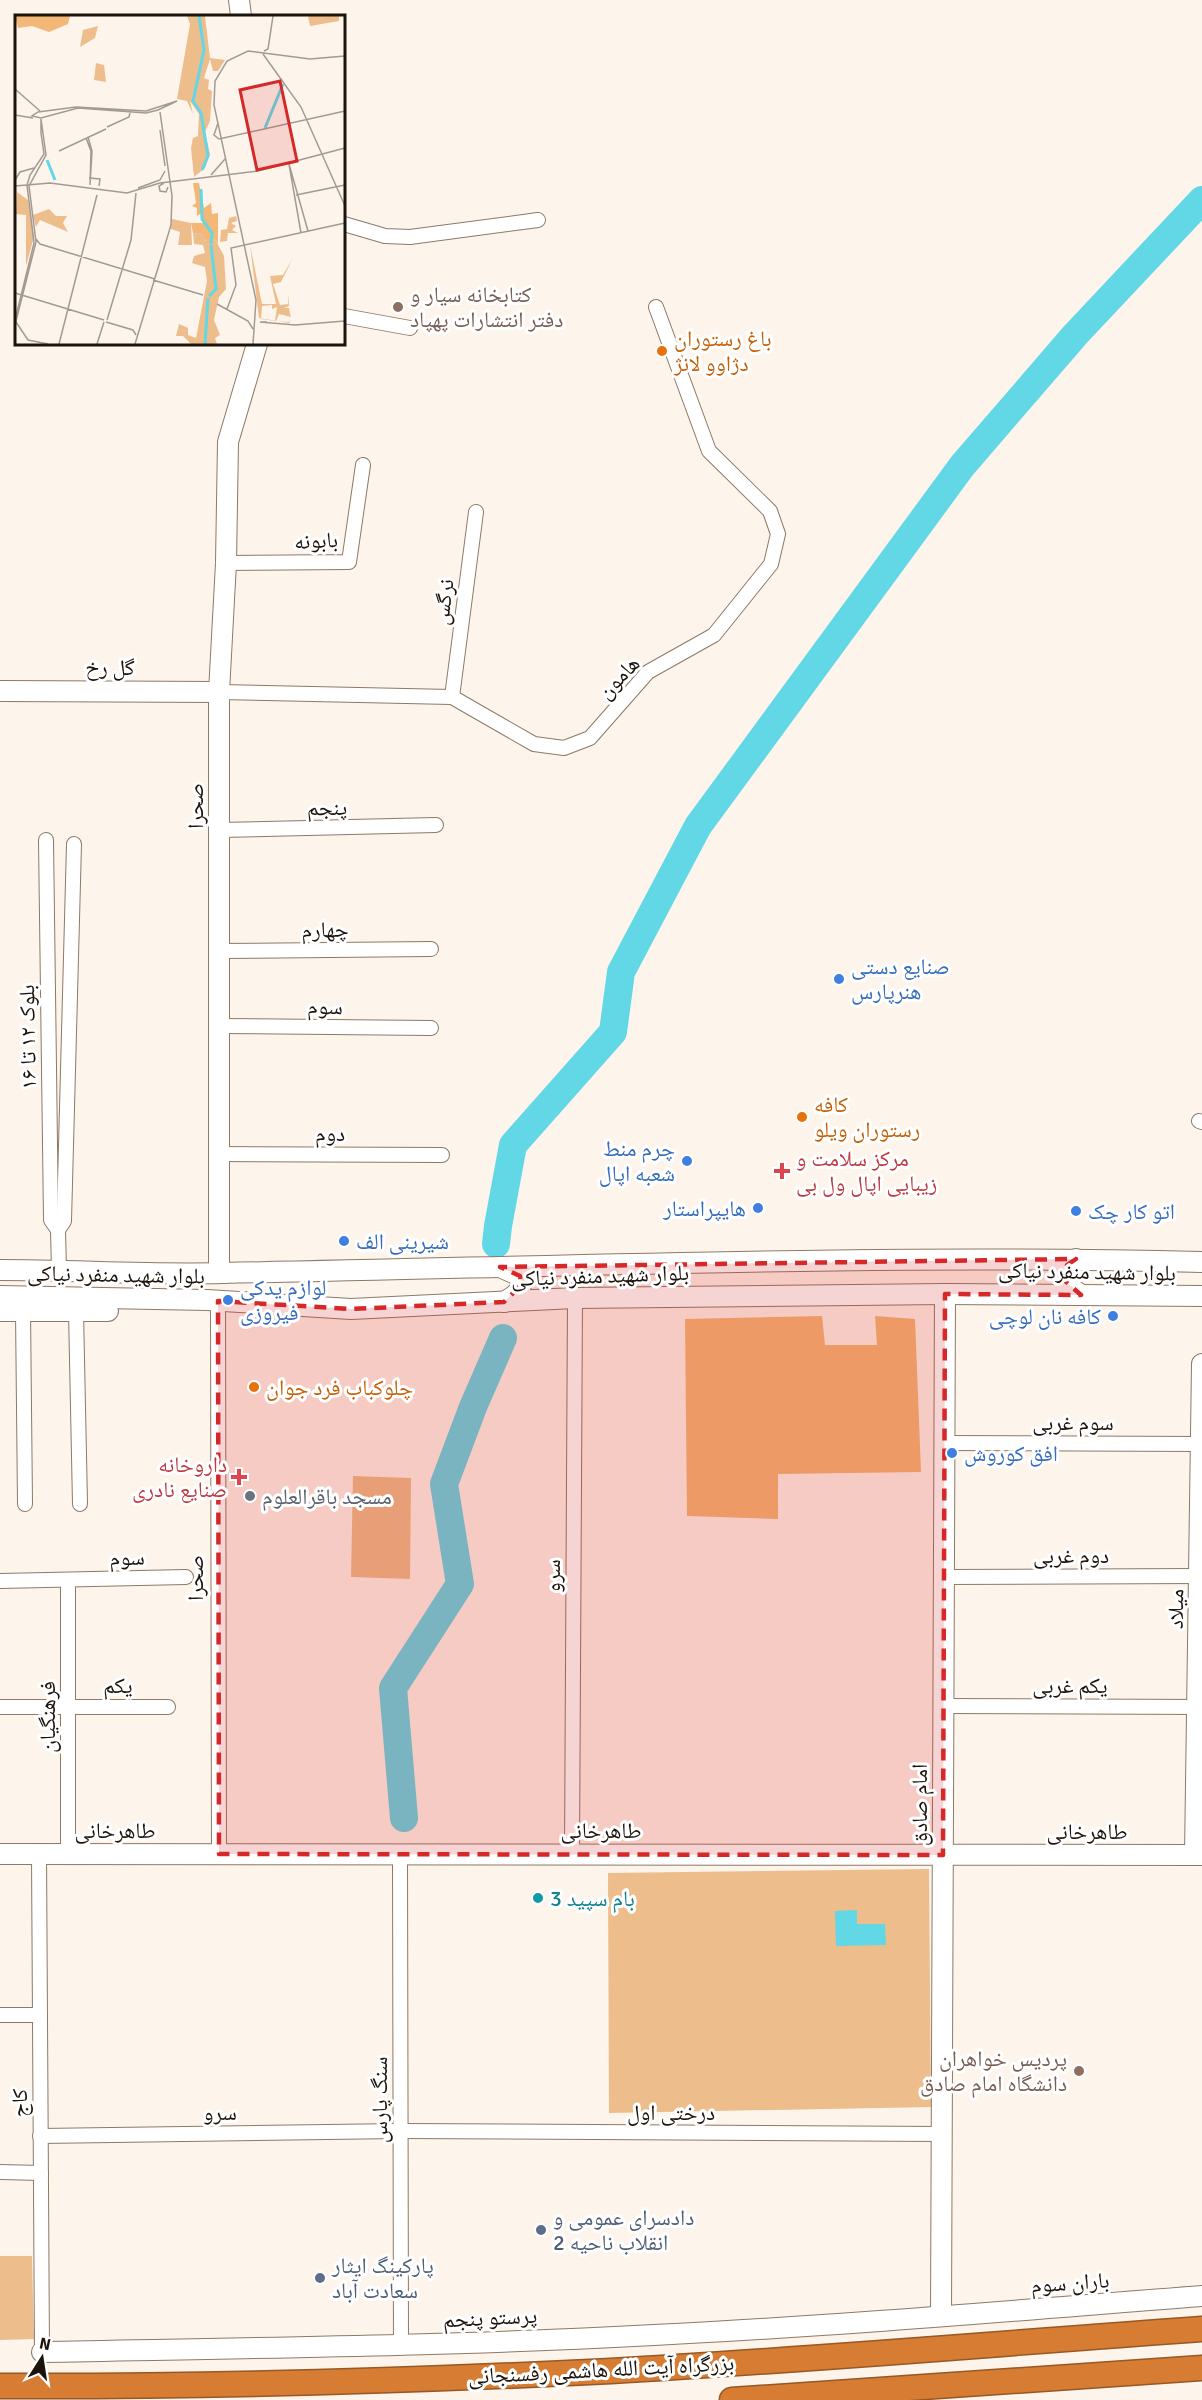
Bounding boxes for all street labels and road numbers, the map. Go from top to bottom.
street label: بابونه [293,526,339,555]
street label: نرگس [427,577,460,627]
street label: هامون [591,650,645,705]
street label: گل رخ [85,654,135,681]
street label: صحرا [182,783,209,829]
street label: پنجم [307,794,347,822]
street label: چهارم [301,916,349,944]
street label: بلوک ۱۲ تا ۱۶ [13,984,42,1090]
street label: سوم [307,993,343,1021]
street label: دوم [315,1120,345,1148]
street label: بلوار شهید منفرد نیاکی [998,1256,1176,1287]
street label: بلوار شهید منفرد نیاکی [27,1259,205,1290]
street label: بلوار شهید منفرد نیاکی [511,1259,689,1292]
street label: سوم غربی [1032,1409,1114,1437]
street label: دوم غربی [1033,1542,1109,1570]
street label: سوم [109,1543,145,1573]
street label: صحرا [182,1555,209,1601]
street label: سرو [539,1559,566,1593]
street label: میلاد [1162,1589,1189,1629]
street label: یکم [103,1672,133,1700]
street label: یکم غربی [1032,1672,1108,1700]
street label: فرهنگیان [34,1681,61,1753]
street label: امام صادق [906,1764,934,1846]
street label: طاهرخانی [75,1817,155,1844]
street label: طاهرخانی [561,1817,641,1844]
street label: طاهرخانی [1047,1818,1127,1845]
street label: سنگ پارس [366,2057,393,2143]
street label: کاج [6,2089,33,2117]
street label: سرو [203,2099,237,2126]
street label: درختی اول [627,2099,715,2126]
street label: باران سوم [1030,2266,1110,2300]
street label: پرستو پنجم [442,2302,538,2334]
street label: بزرگراه آیت الله هاشمی رفسنجانی [467,2349,735,2390]

